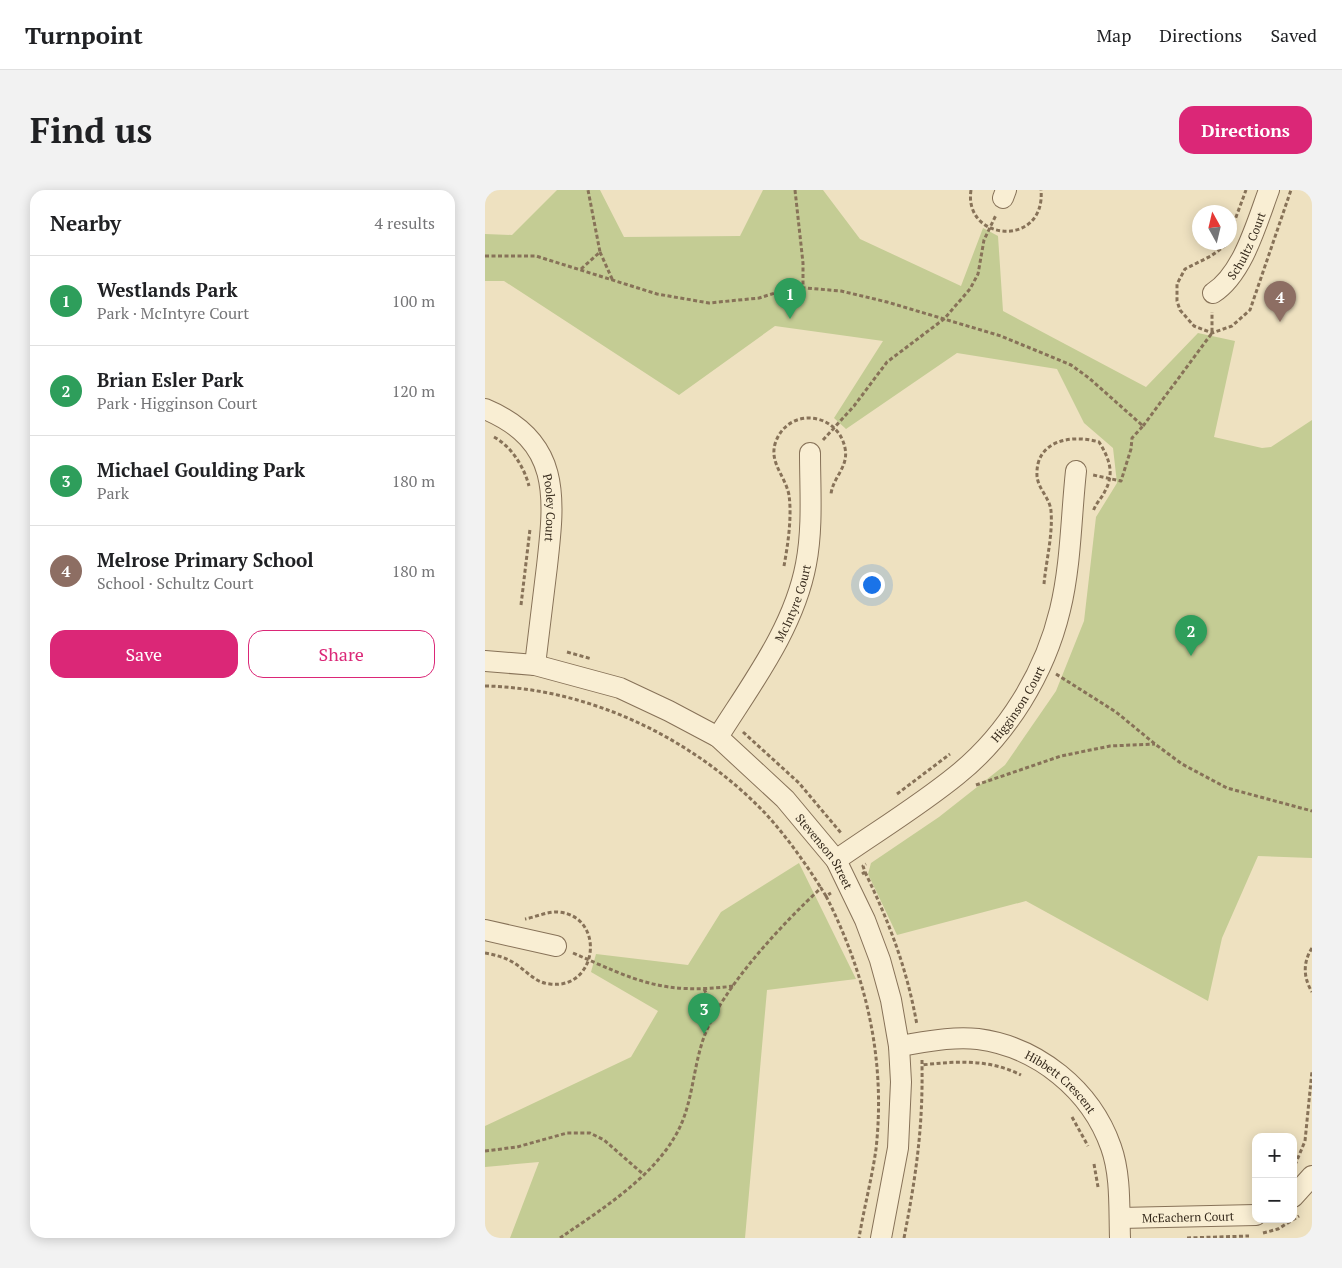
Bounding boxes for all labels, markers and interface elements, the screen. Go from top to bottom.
text: Turnpoint [25,19,143,51]
text: Map [1096,23,1131,47]
text: Directions [1159,23,1242,47]
text: Saved [1270,23,1317,47]
button: Directions [1179,106,1312,154]
text: Find us [30,107,152,153]
north arrow [1192,205,1237,250]
text: Nearby [50,209,121,237]
street label: Schultz Court [1223,209,1268,282]
text: 4 results [375,212,435,234]
text: Westlands Park [97,277,238,302]
pin: 1 [774,278,806,319]
pin: 4 [1264,281,1296,322]
text: 1 [61,290,71,312]
text: 100 m [392,290,435,312]
text: Park · McIntyre Court [97,302,249,324]
text: Brian Esler Park [97,367,244,392]
text: 2 [61,380,71,402]
text: 120 m [392,380,435,402]
text: Park · Higginson Court [97,392,257,414]
text: Michael Goulding Park [97,457,305,482]
text: 3 [61,470,71,492]
text: 180 m [392,470,435,492]
street label: Pooley Court [540,472,559,543]
text: Park [97,482,129,504]
text: Melrose Primary School [97,547,314,572]
text: 4 [61,560,71,582]
text: 180 m [392,560,435,582]
street label: McIntyre Court [771,563,813,644]
text: School · Schultz Court [97,572,254,594]
your location [859,572,885,598]
pin: 2 [1175,615,1207,656]
button: Save [50,630,238,678]
button: Share [248,630,435,678]
street label: Higginson Court [987,663,1047,745]
street label: Stevenson Street [793,810,857,892]
pin: 3 [688,993,720,1034]
street label: Hibbett Crescent [1023,1047,1100,1116]
map controls [1252,1133,1297,1223]
button: + [1252,1133,1297,1178]
button: − [1252,1178,1297,1223]
street label: McEachern Court [1142,1208,1235,1225]

